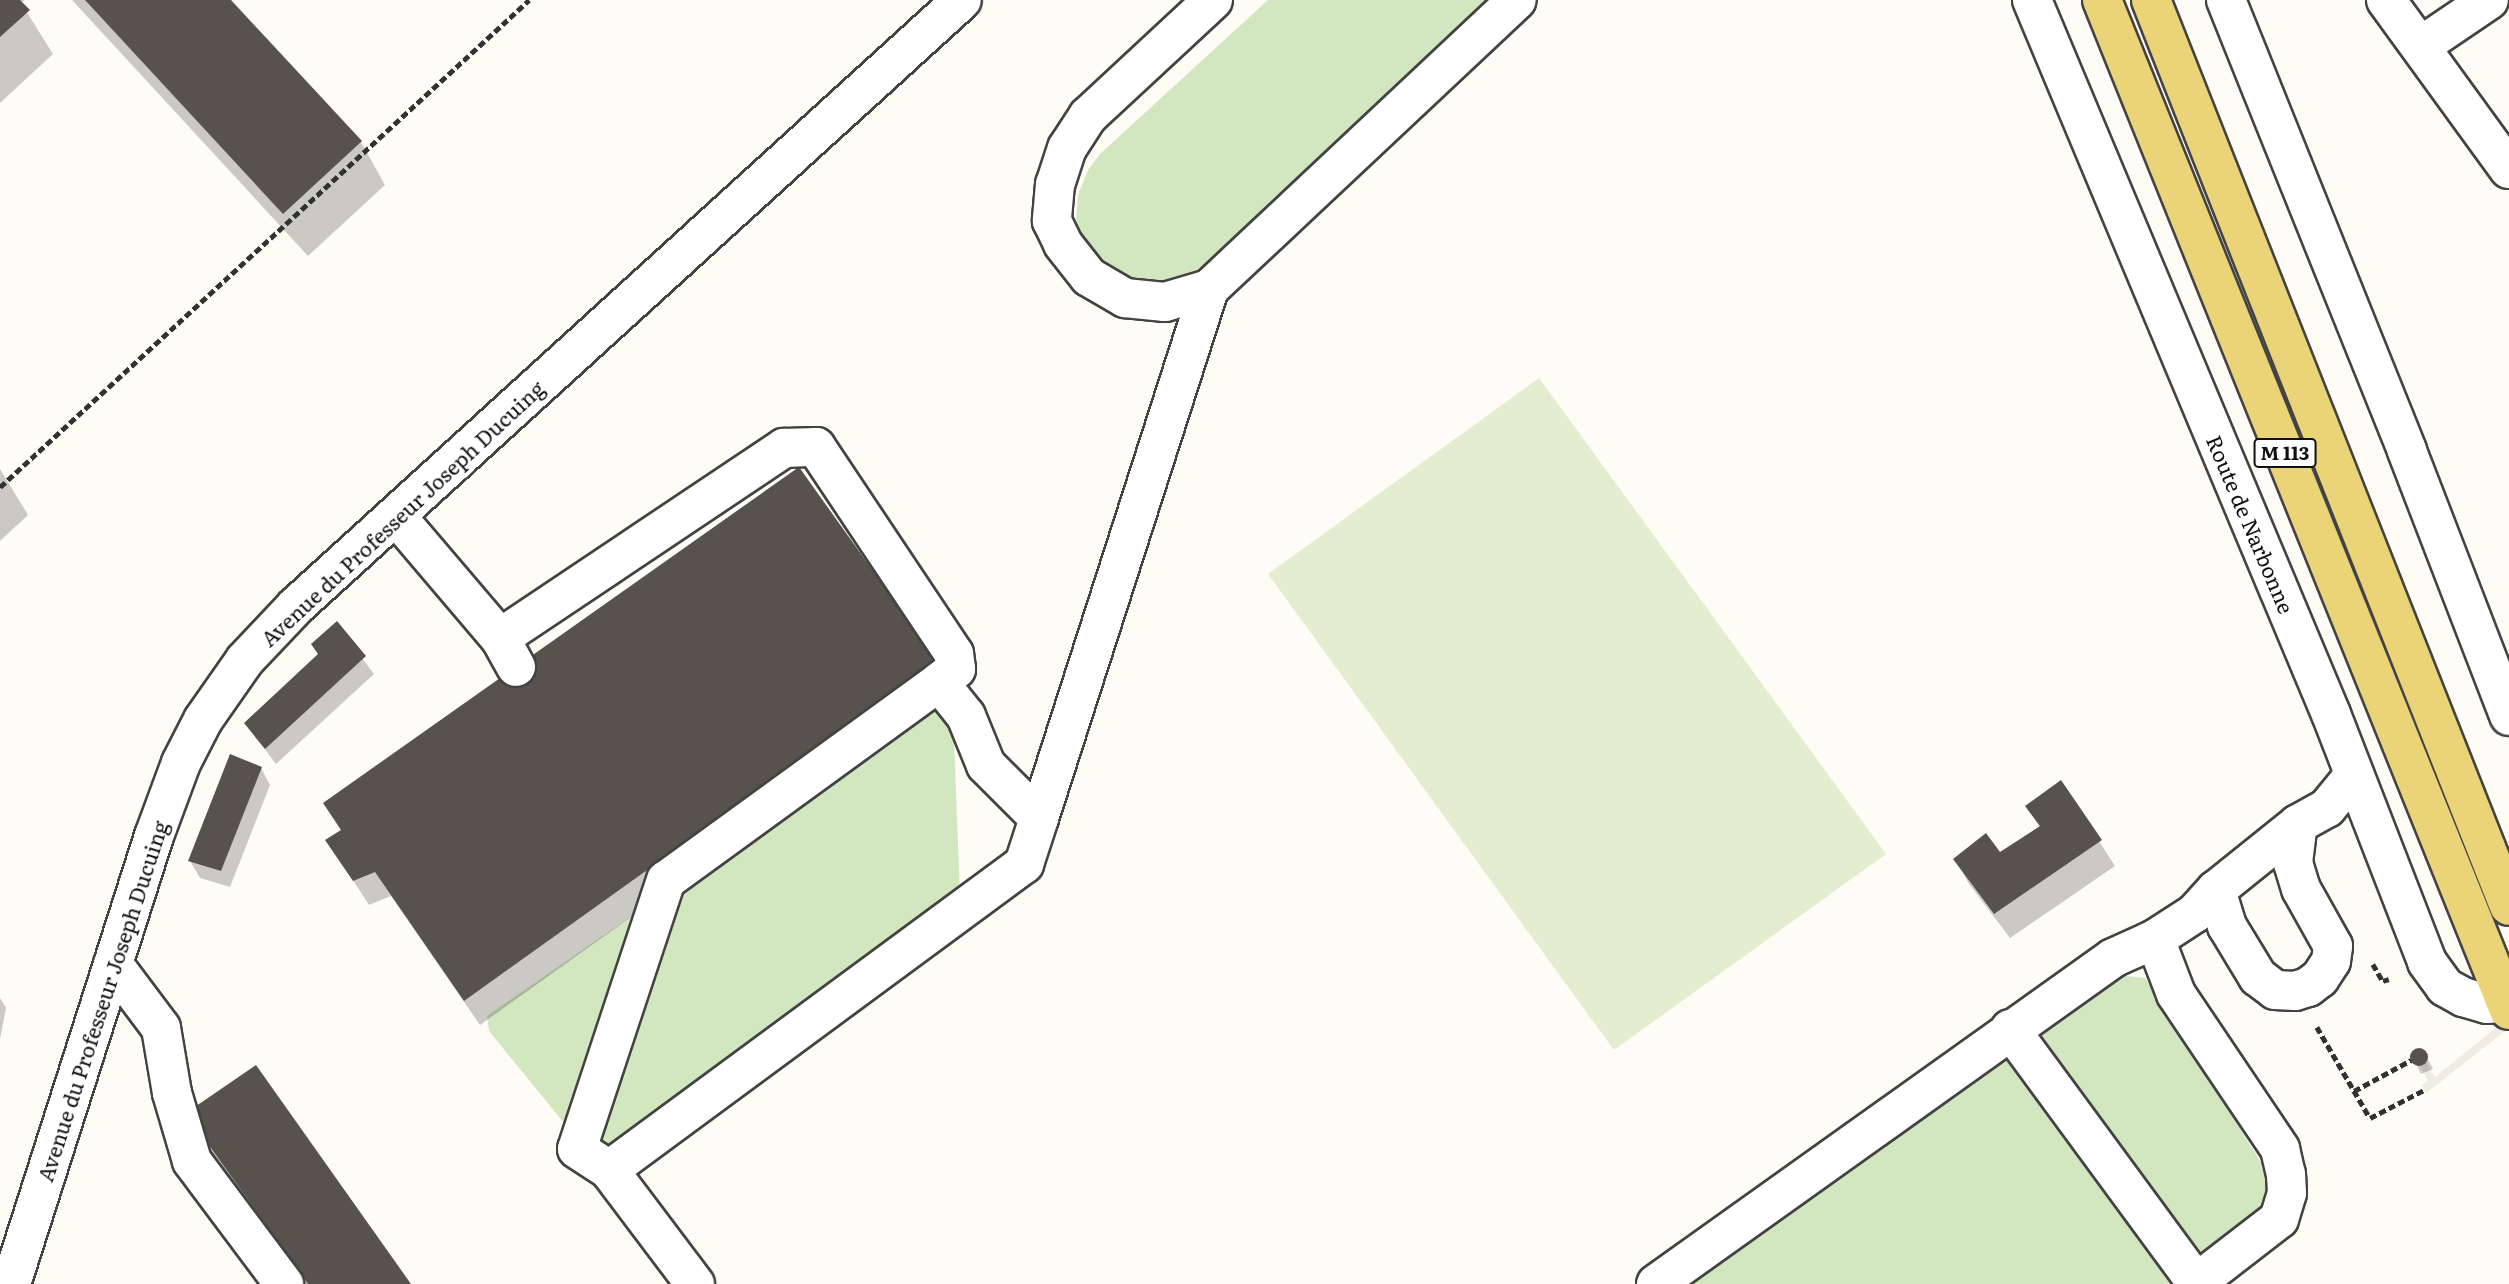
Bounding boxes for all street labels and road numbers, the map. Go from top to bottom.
street label: Avenue du Professeur Joseph Ducuing [255,375,549,651]
street label: Route de Narbonne [2202,431,2300,617]
road number: M 113 [2254,437,2316,468]
street label: Avenue du Professeur Joseph Ducuing [32,817,172,1185]

